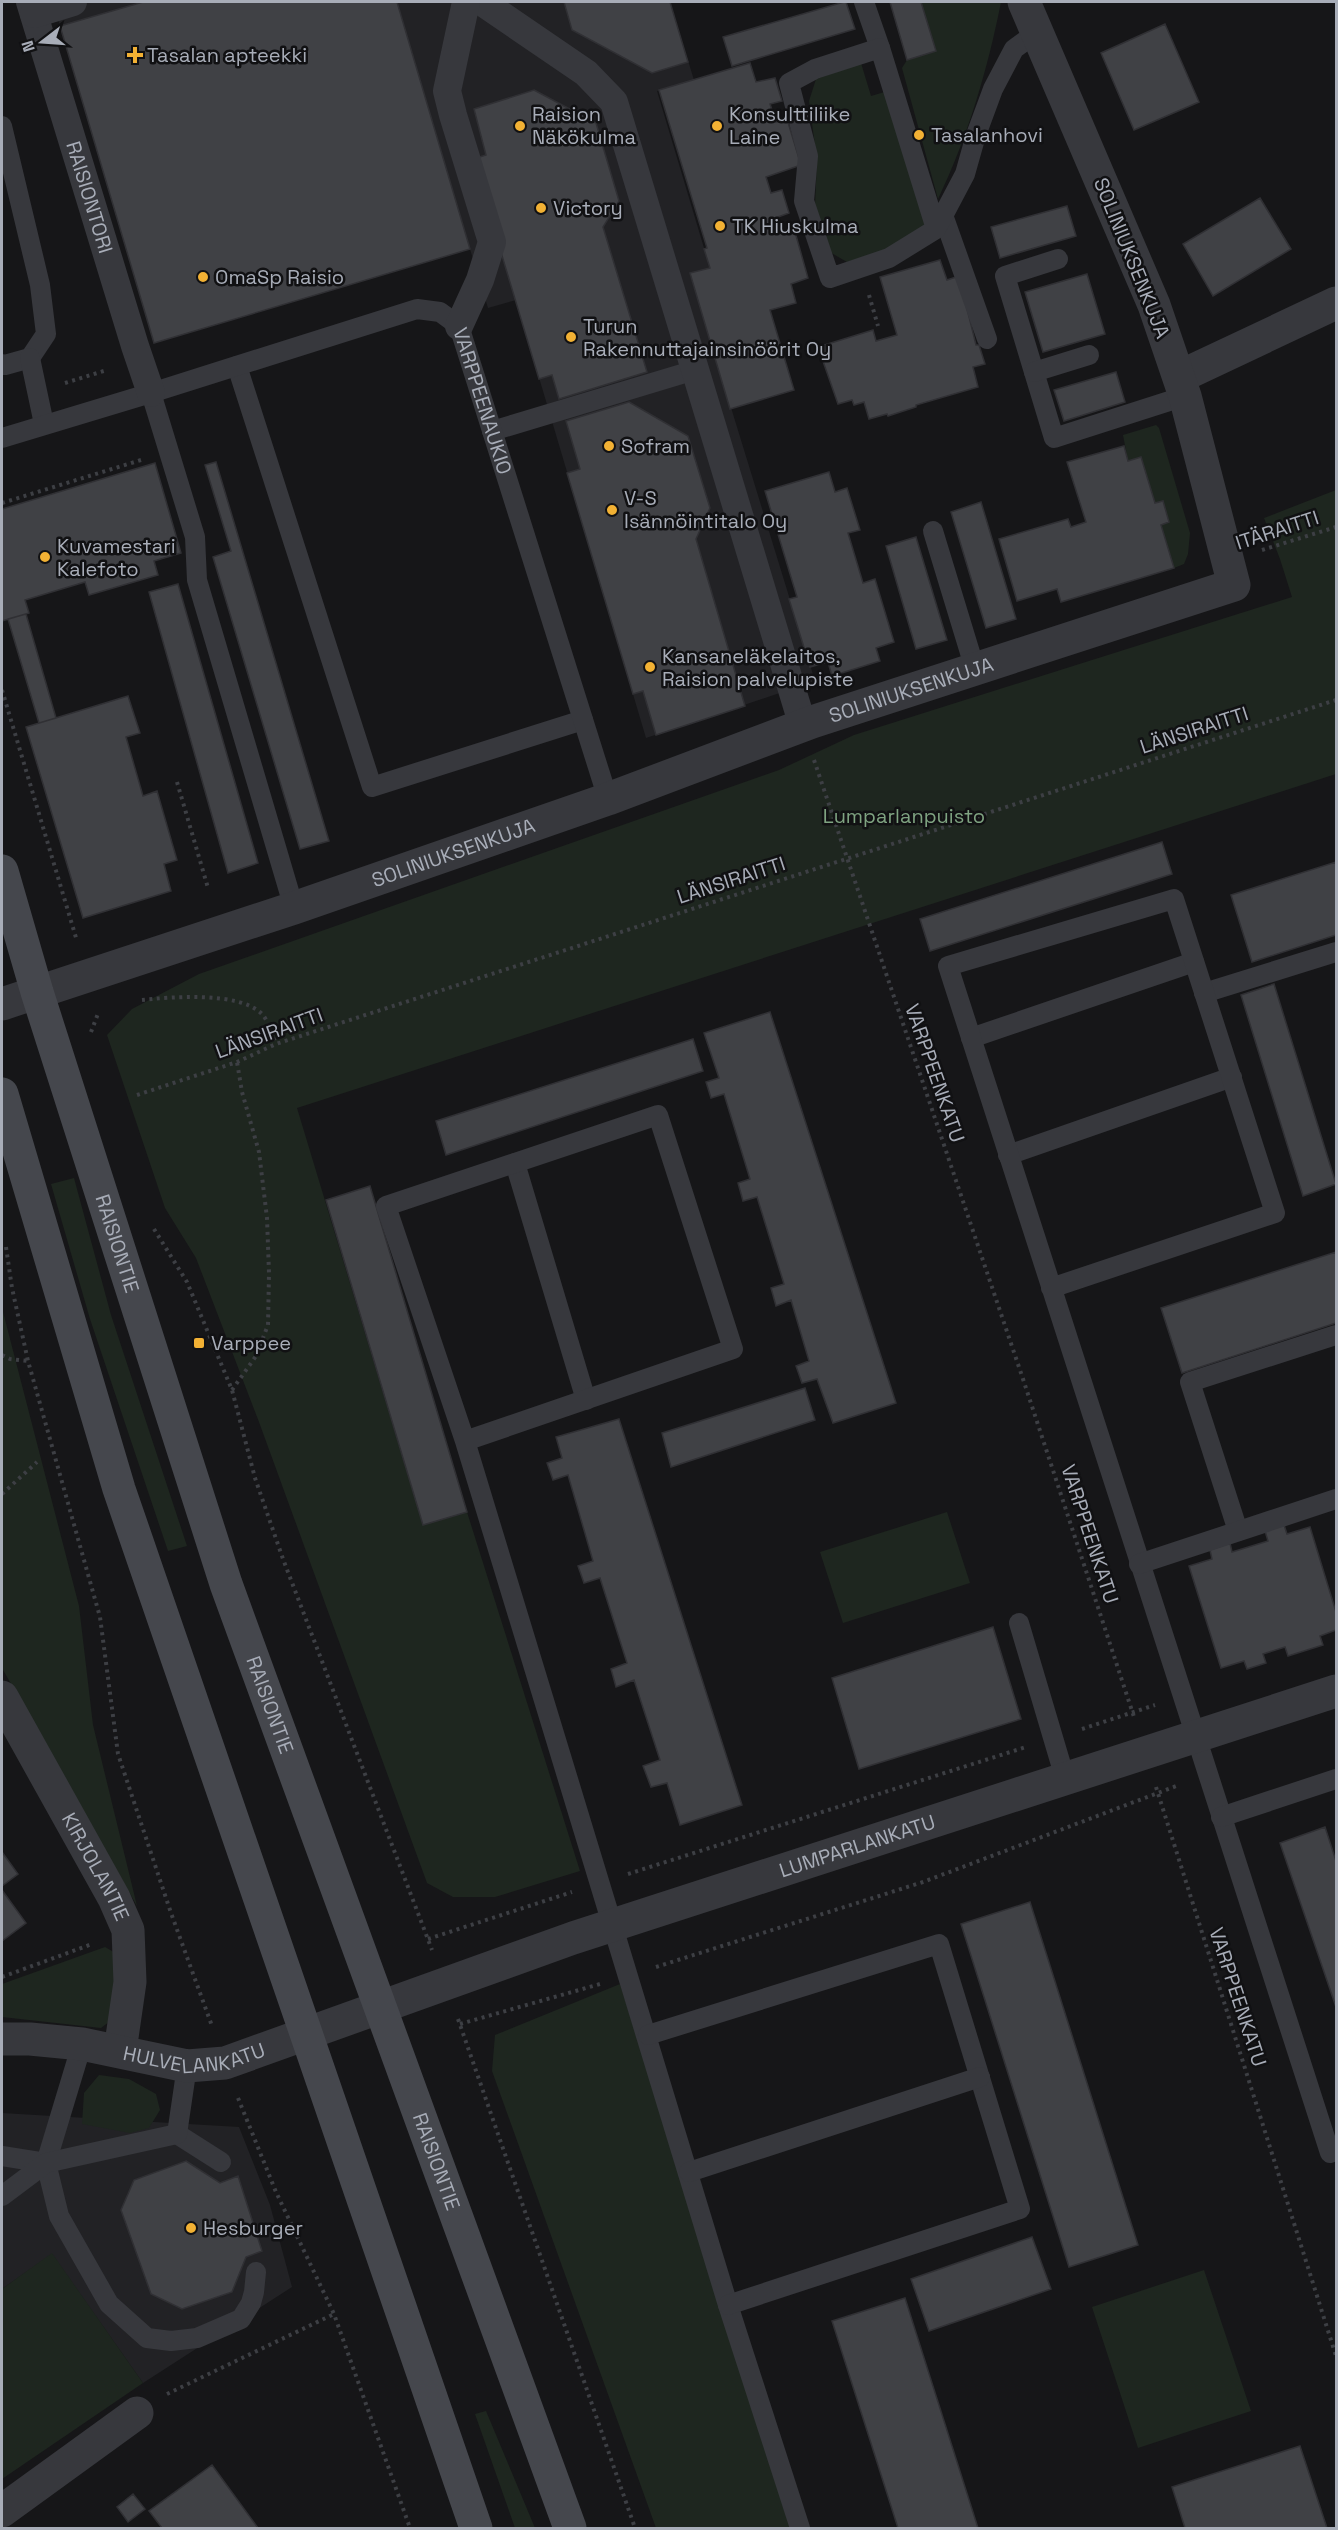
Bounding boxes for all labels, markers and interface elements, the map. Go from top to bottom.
north arrow [12,12,72,72]
text: N [17,38,40,54]
place label: Tasalan apteekki [147,42,307,68]
marker: Tasalan apteekki [128,48,142,62]
place label: Raision Näkökulma [532,101,636,150]
place label: Konsulttiliike Laine [729,101,850,150]
marker: Raision Näkökulma [513,119,527,133]
marker: Konsulttiliike Laine [710,119,724,133]
place label: Tasalanhovi [931,122,1043,148]
marker: Tasalanhovi [912,128,926,142]
street label: RAISIONTORI [60,138,119,256]
street label: SOLINIUKSENKUJA [1088,174,1176,343]
place label: Victory [553,195,623,221]
marker: Victory [534,201,548,215]
place label: TK Hiuskulma [732,213,859,239]
marker: TK Hiuskulma [713,219,727,233]
place label: OmaSp Raisio [215,264,344,290]
marker: OmaSp Raisio [196,270,210,284]
place label: Turun Rakennuttajainsinöörit Oy [583,313,831,362]
street label: VARPPEENAUKIO [447,324,518,478]
marker: Turun Rakennuttajainsinöörit Oy [564,330,578,344]
place label: Sofram [621,433,690,459]
marker: Sofram [602,439,616,453]
place label: V-S Isännöintitalo Oy [624,485,787,534]
marker: V-S Isännöintitalo Oy [605,503,619,517]
street label: ITÄRAITTI [1232,504,1322,556]
place label: Kuvamestari Kalefoto [57,533,176,582]
marker: Kuvamestari Kalefoto [38,550,52,564]
place label: Kansaneläkelaitos, Raision palvelupiste [662,643,854,692]
street label: SOLINIUKSENKUJA [826,651,997,729]
marker: Kansaneläkelaitos, Raision palvelupiste [643,660,657,674]
street label: LÄNSIRAITTI [1137,700,1251,760]
park label: Lumparlanpuisto [823,803,985,829]
street label: SOLINIUKSENKUJA [368,812,539,893]
street label: LÄNSIRAITTI [674,850,788,910]
street label: VARPPEENKATU [899,1000,971,1146]
street label: LÄNSIRAITTI [212,1002,326,1064]
street label: RAISIONTIE [89,1191,145,1296]
place label: Varppee [211,1330,291,1356]
marker: Varppee [192,1336,206,1350]
street label: VARPPEENKATU [1055,1461,1125,1607]
street label: RAISIONTIE [240,1653,300,1757]
street label: KIRJOLANTIE [56,1808,135,1925]
street label: LUMPARLANKATU [776,1809,938,1883]
street label: VARPPEENKATU [1203,1924,1273,2070]
street label: HULVELANKATU [121,2037,269,2079]
street label: RAISIONTIE [407,2109,466,2214]
place label: Hesburger [203,2215,303,2241]
marker: Hesburger [184,2221,198,2235]

